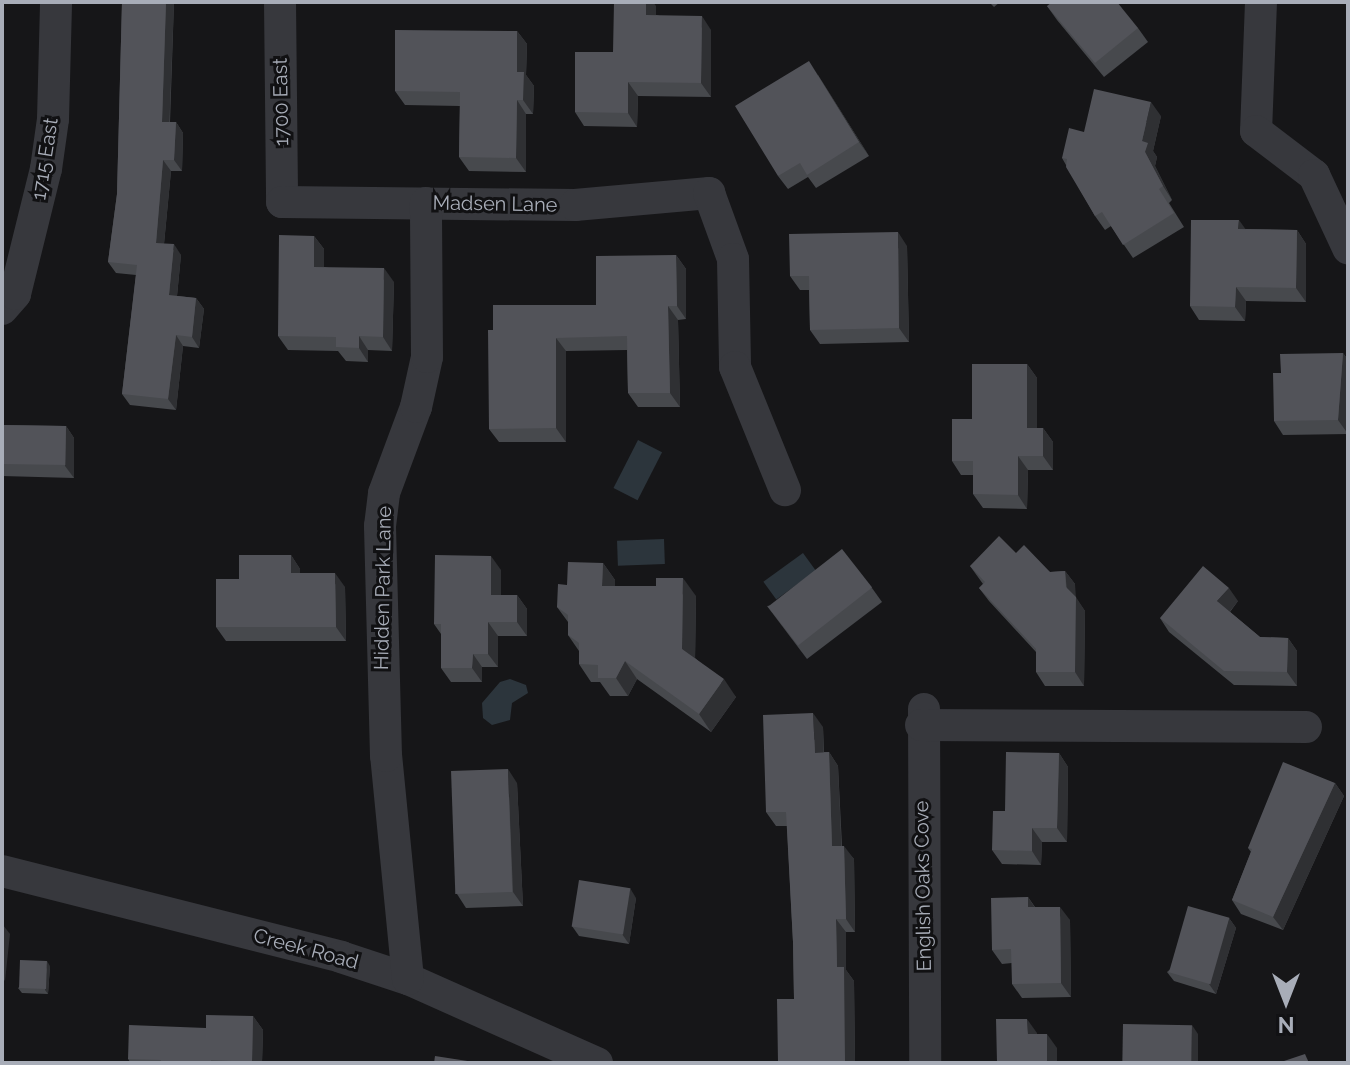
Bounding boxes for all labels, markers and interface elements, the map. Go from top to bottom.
street label: 1700 East [268,58,294,146]
street label: 1715 East [27,116,63,202]
street label: Madsen Lane [432,191,558,217]
street label: Hidden Park Lane [370,506,396,670]
street label: English Oaks Cove [910,800,936,972]
street label: Creek Road [251,923,361,975]
north arrow [1246,961,1326,1041]
text: N [1278,1012,1294,1038]

